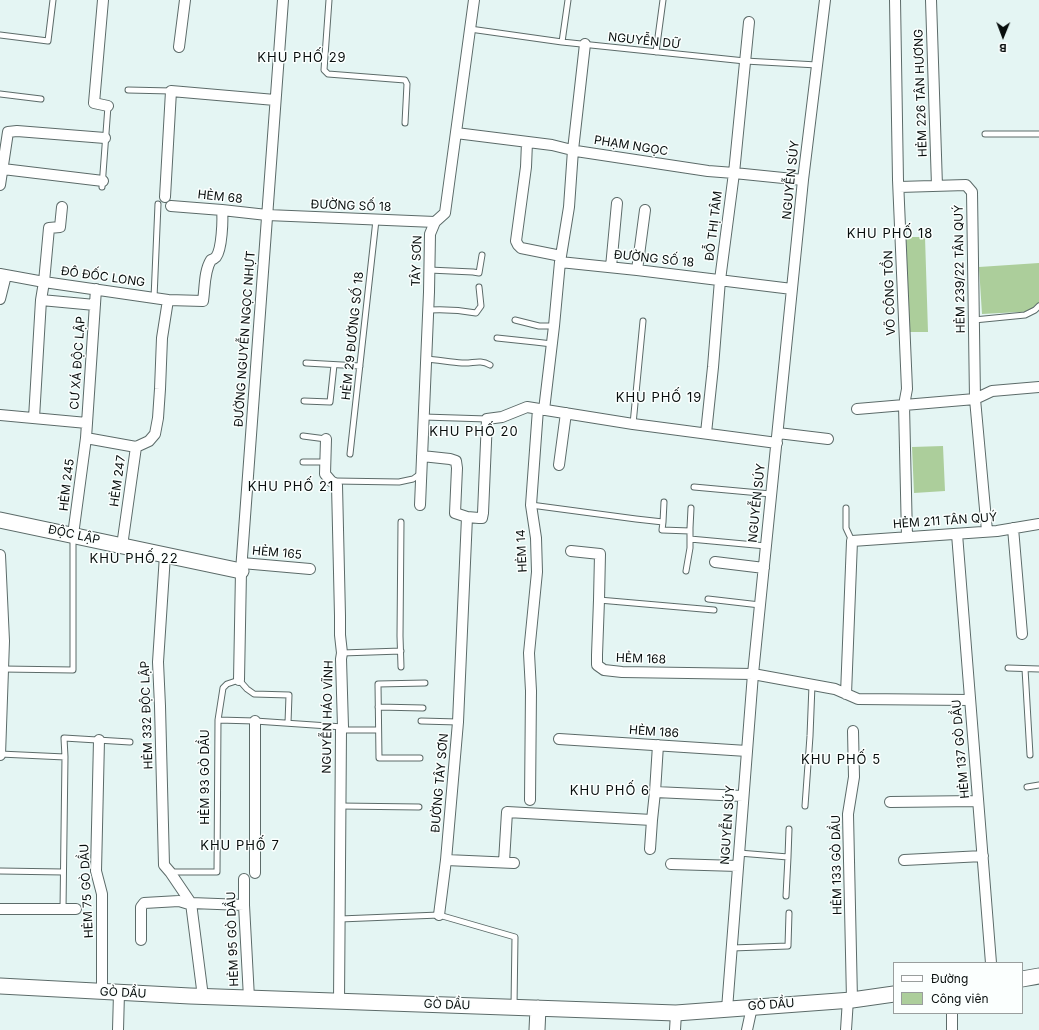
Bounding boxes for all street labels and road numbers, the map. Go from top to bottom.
street label: HẺM 226 TÂN HƯƠNG [912,29,930,157]
street label: NGUYỄN DỮ [607,30,681,52]
street label: PHẠM NGỌC [593,133,669,159]
street label: NGUYỄN SÚY [780,140,802,220]
street label: HẺM 68 [197,187,243,207]
street label: ĐỖ THỊ TÂM [703,190,725,262]
street label: ĐƯỜNG SỐ 18 [310,197,392,215]
street label: HẺM 239/22 TÂN QUÝ [952,205,968,333]
street label: TÂY SƠN [409,235,425,287]
street label: ĐƯỜNG SỐ 18 [613,248,695,270]
street label: ĐƯỜNG NGUYỄN NGỌC NHỰT [232,250,258,428]
street label: VÕ CÔNG TỒN [881,250,899,336]
street label: ĐÔ ĐỐC LONG [60,264,146,290]
street label: HẺM 29 ĐƯỜNG SỐ 18 [339,271,367,401]
street label: CƯ XÁ ĐỘC LẬP [68,316,88,410]
street label: HẺM 247 [107,454,129,508]
street label: HẺM 245 [57,458,77,512]
street label: NGUYỄN SÚY [746,463,768,543]
street label: HẺM 211 TÂN QUÝ [892,510,998,532]
street label: ĐỘC LẬP [47,522,101,548]
street label: HẺM 14 [514,529,530,573]
street label: HẺM 165 [251,544,303,562]
street label: HẺM 168 [616,651,666,667]
street label: HẺM 332 ĐỘC LẬP [138,660,156,770]
street label: NGUYỄN HÁO VĨNH [320,660,336,774]
street label: HẺM 137 GÒ DẦU [949,699,973,799]
street label: HẺM 186 [629,723,679,741]
street label: HẺM 93 GÒ DẦU [198,729,212,825]
street label: ĐƯỜNG TÂY SƠN [428,733,452,833]
street label: NGUYỄN SÚY [718,785,738,865]
street label: HẺM 133 GÒ DẦU [829,815,845,915]
street label: HẺM 75 GÒ DẦU [77,843,97,939]
street label: HẺM 95 GÒ DẦU [224,891,242,987]
street label: GÒ DẦU [99,985,147,1001]
street label: GÒ DẦU [747,996,795,1014]
street label: GÒ DẦU [423,997,471,1013]

